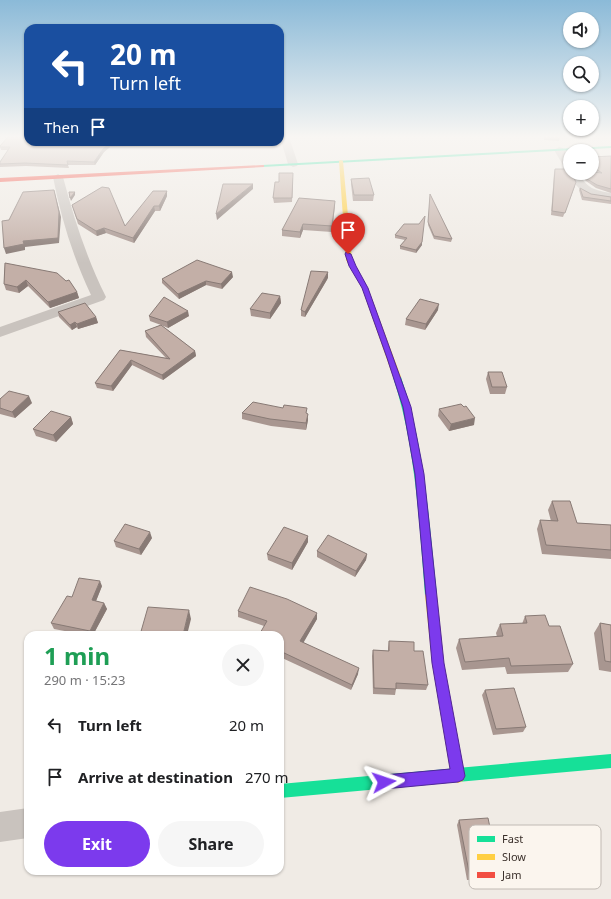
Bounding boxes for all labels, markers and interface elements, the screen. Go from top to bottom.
map controls [563,12,599,180]
button: sound [563,12,599,48]
text: 20 m [110,35,177,73]
icon: left [44,40,96,92]
button: search [563,56,599,92]
text: Turn left [110,71,181,95]
button: + [563,100,599,136]
icon: arrive [87,116,109,138]
text: Then [44,117,79,137]
button: − [563,144,599,180]
pin [331,213,365,254]
icon: arrive [337,219,359,241]
text: 1 min [44,639,110,672]
button: close [222,644,264,686]
text: 290 m · 15:23 [44,671,125,689]
icon: left [44,714,66,736]
text: Turn left [78,715,142,735]
text: 20 m [229,715,264,735]
position arrow [363,761,405,803]
icon: arrive [44,766,66,788]
text: Arrive at destination [78,767,233,787]
text: 270 m [245,767,289,787]
button: Exit [44,821,150,867]
button: Share [158,821,264,867]
legend [469,825,601,889]
text: Fast [502,831,523,846]
text: Slow [502,849,526,864]
text: Jam [501,867,521,882]

